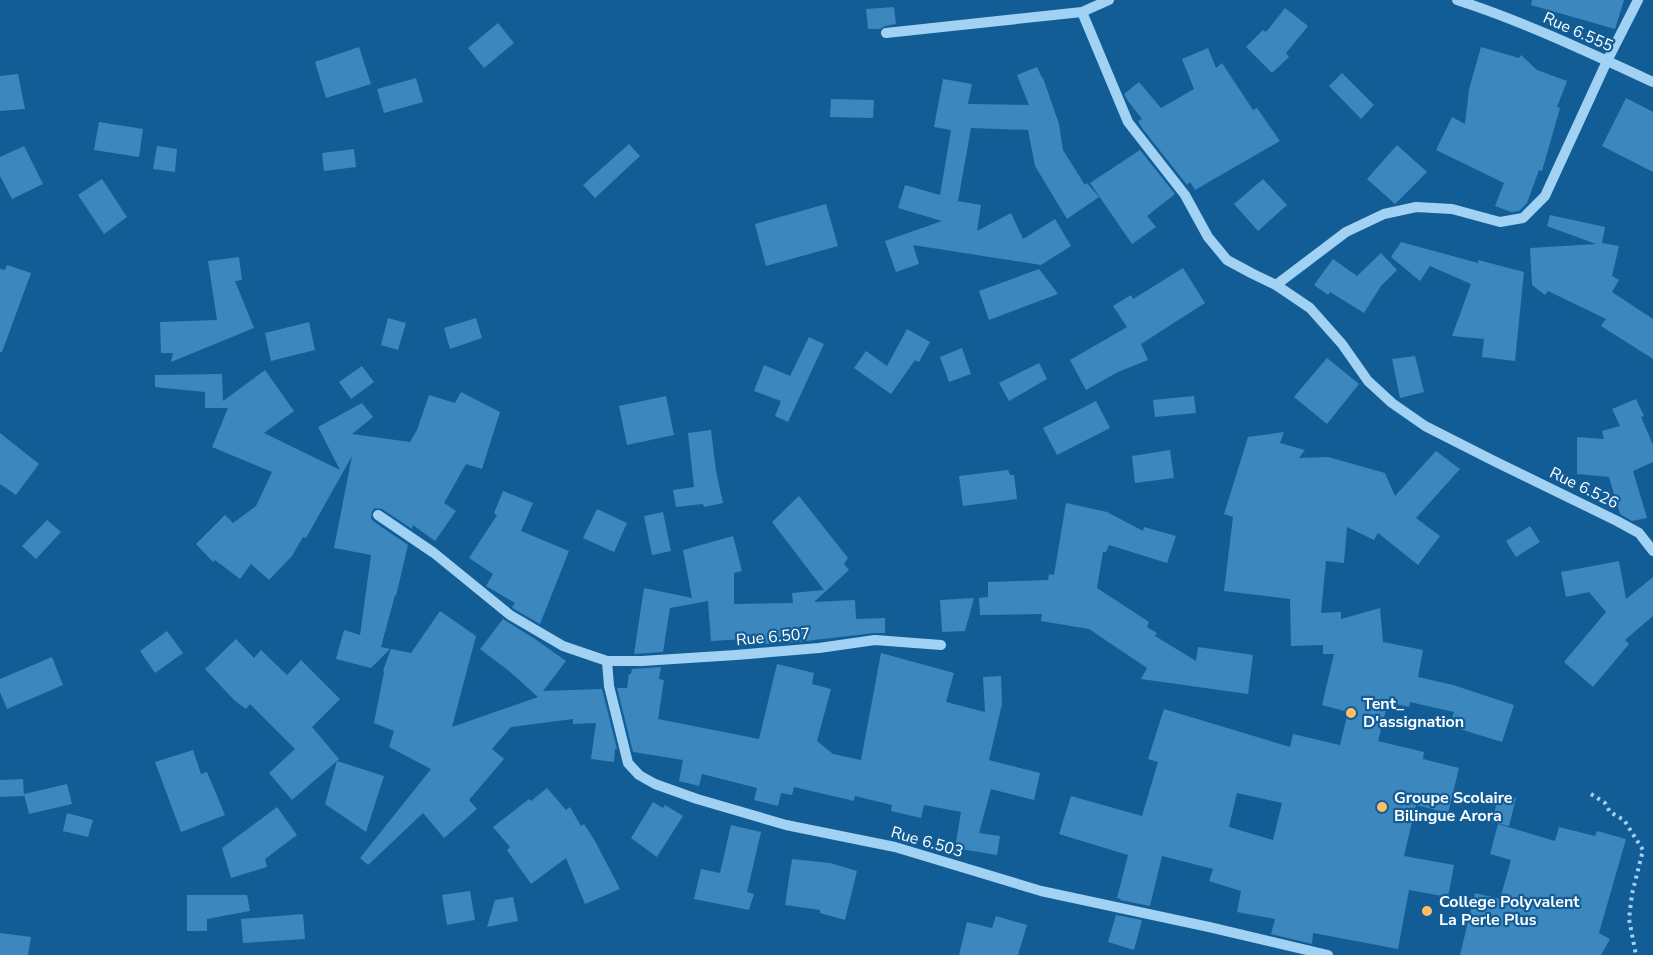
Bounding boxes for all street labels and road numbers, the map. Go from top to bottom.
street label: Rue 6.555 [1540,7,1616,57]
street label: Rue 6.526 [1546,462,1622,514]
street label: Rue 6.507 [735,623,811,651]
street label: Rue 6.503 [888,821,966,863]

